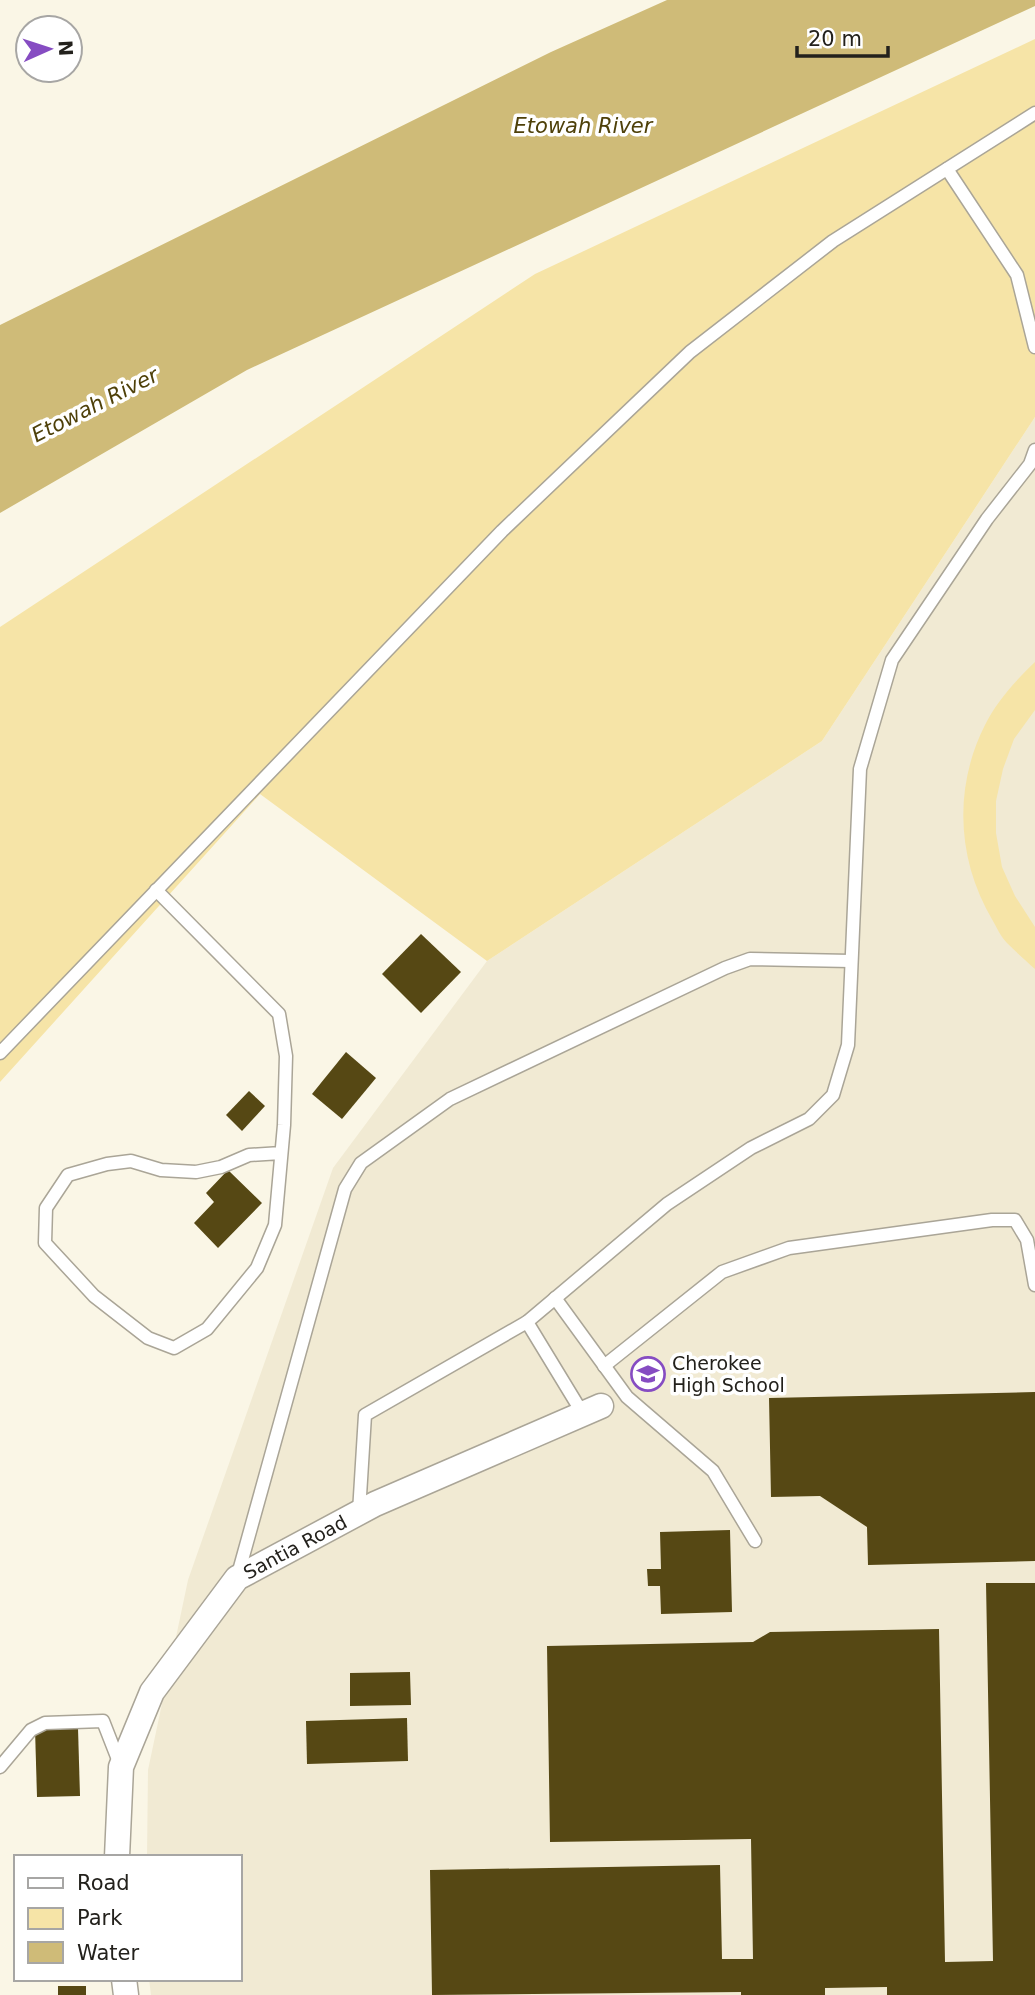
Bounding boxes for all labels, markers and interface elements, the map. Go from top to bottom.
north arrow [14,14,84,84]
scale bar [797,14,888,58]
text: 20 m [808,27,862,51]
text: N [55,40,77,57]
water label: Etowah River [514,114,654,138]
water label: Etowah River [28,362,163,447]
place label: Cherokee High School [672,1352,785,1396]
school or university icon: Cherokee High School [629,1355,667,1393]
street label: Santia Road [240,1511,350,1583]
legend [14,1855,242,1981]
text: Road [77,1871,130,1895]
text: Park [77,1906,123,1930]
text: Water [77,1941,139,1965]

